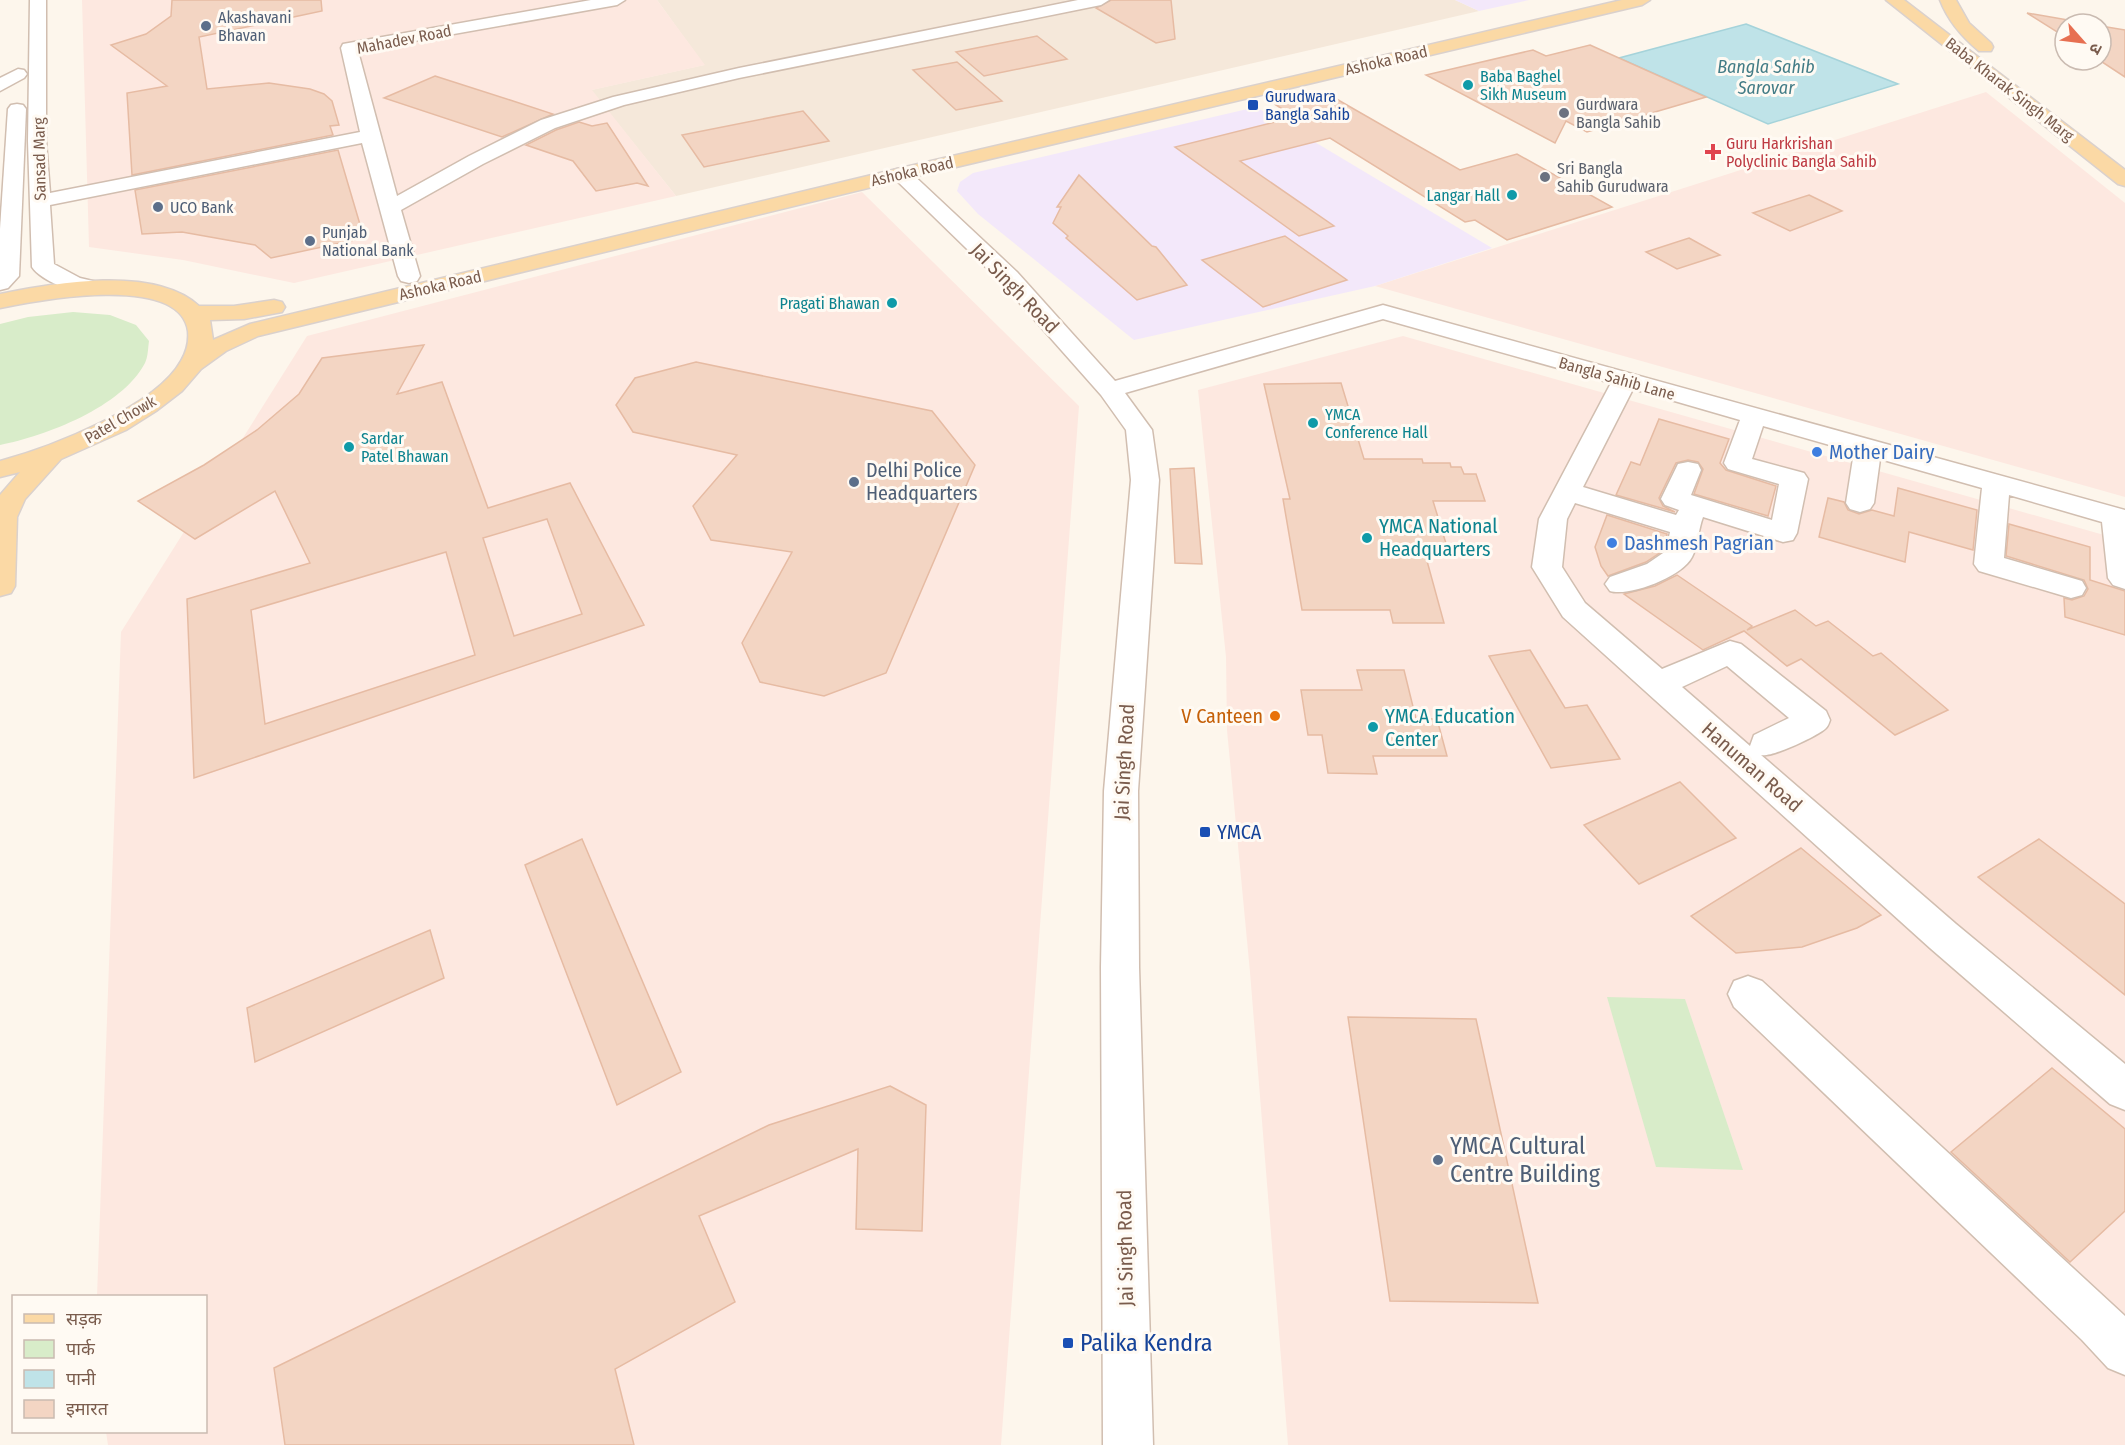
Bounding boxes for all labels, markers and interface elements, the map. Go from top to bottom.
place label: Akashavani Bhavan [218,8,291,45]
north arrow [2053,12,2113,72]
marker: Akashavani Bhavan [199,19,213,33]
street label: Mahadev Road [355,21,453,58]
street label: Baba Kharak Singh Marg [1942,33,2078,146]
text: उ [2085,40,2106,58]
street label: Ashoka Road [1343,42,1429,79]
water label: Bangla Sahib Sarovar [1717,56,1815,99]
place label: Baba Baghel Sikh Museum [1480,67,1567,104]
marker: Baba Baghel Sikh Museum [1461,78,1475,92]
place label: Gurudwara Bangla Sahib [1265,87,1350,124]
place label: Gurdwara Bangla Sahib [1576,95,1661,132]
marker: Gurudwara Bangla Sahib [1246,98,1260,112]
marker: Gurdwara Bangla Sahib [1557,106,1571,120]
street label: Sansad Marg [29,117,50,201]
place label: Guru Harkrishan Polyclinic Bangla Sahib [1726,134,1877,171]
marker: Guru Harkrishan Polyclinic Bangla Sahib [1704,143,1722,161]
street label: Ashoka Road [869,153,955,190]
place label: Sri Bangla Sahib Gurudwara [1557,159,1669,196]
marker: Sri Bangla Sahib Gurudwara [1538,170,1552,184]
place label: Langar Hall [1427,186,1500,205]
marker: Langar Hall [1505,188,1519,202]
place label: UCO Bank [170,198,234,217]
marker: UCO Bank [151,200,165,214]
place label: Punjab National Bank [322,223,414,260]
marker: Punjab National Bank [303,234,317,248]
street label: Jai Singh Road [966,238,1064,338]
street label: Ashoka Road [397,267,483,304]
place label: Pragati Bhawan [780,294,880,313]
marker: Pragati Bhawan [885,296,899,310]
street label: Bangla Sahib Lane [1557,353,1677,404]
street label: Patel Chowk [81,391,160,447]
place label: YMCA Conference Hall [1325,405,1428,442]
marker: YMCA Conference Hall [1306,416,1320,430]
place label: Sardar Patel Bhawan [361,429,449,466]
marker: Sardar Patel Bhawan [342,440,356,454]
place label: Mother Dairy [1829,440,1935,464]
marker: Mother Dairy [1810,445,1824,459]
place label: Delhi Police Headquarters [866,458,978,505]
marker: Delhi Police Headquarters [847,475,861,489]
place label: YMCA National Headquarters [1379,514,1498,561]
marker: YMCA National Headquarters [1360,531,1374,545]
place label: Dashmesh Pagrian [1624,531,1774,555]
marker: Dashmesh Pagrian [1605,536,1619,550]
street label: Jai Singh Road [1109,703,1139,821]
place label: V Canteen [1181,704,1263,728]
place label: YMCA Education Center [1385,704,1515,751]
marker: V Canteen [1268,709,1282,723]
street label: Hanuman Road [1697,717,1807,817]
marker: YMCA Education Center [1366,720,1380,734]
place label: YMCA [1217,820,1262,844]
marker: YMCA [1198,825,1212,839]
place label: YMCA Cultural Centre Building [1450,1132,1601,1188]
marker: YMCA Cultural Centre Building [1431,1153,1445,1167]
street label: Jai Singh Road [1112,1189,1138,1307]
legend [12,1295,207,1433]
text: सड़क [66,1308,103,1330]
place label: Palika Kendra [1080,1329,1213,1357]
marker: Palika Kendra [1061,1336,1075,1350]
text: पार्क [66,1338,96,1360]
text: पानी [66,1368,96,1390]
text: इमारत [66,1398,109,1420]

